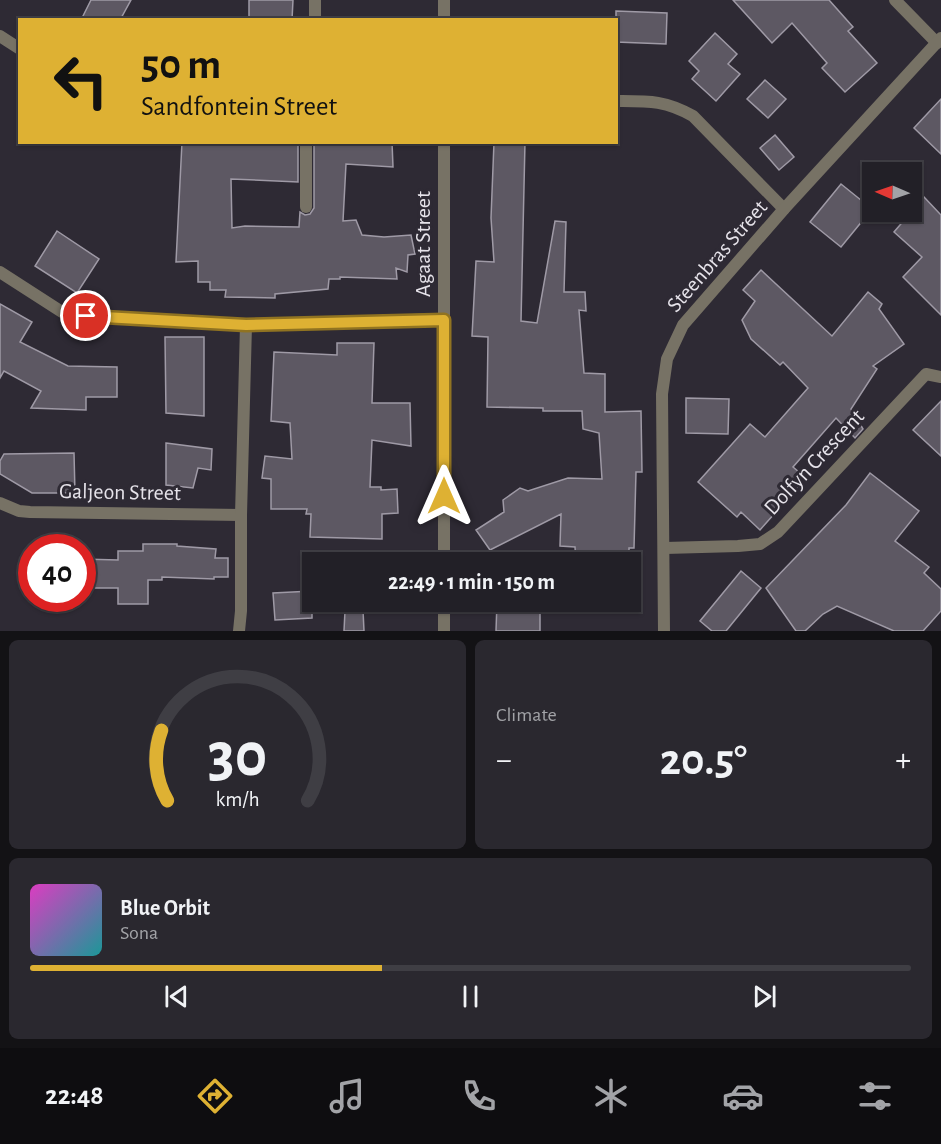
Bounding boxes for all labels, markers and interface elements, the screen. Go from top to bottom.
icon: left [42,42,120,120]
text: 50 m [141,44,221,86]
text: Sandfontein Street [141,93,337,120]
north arrow [862,162,922,222]
map controls [862,162,922,222]
street label: Agaat Street [412,191,434,297]
street label: Steenbras Street [663,196,771,316]
pin [60,290,111,341]
icon: arrive [69,299,102,332]
street label: Dolfyn Crescent [760,405,868,519]
position arrow [412,464,476,528]
street label: Galjeon Street [59,480,181,504]
speed limit sign: 40 [18,534,96,612]
text: 22:49 · 1 min · 150 m [388,571,555,593]
text: Climate [496,705,557,725]
text: 30 [208,725,267,787]
text: 20.5° [660,738,747,783]
text: − [496,744,512,777]
text: + [895,744,911,777]
text: km/h [215,790,260,811]
text: Blue Orbit [120,897,210,919]
text: Sona [120,923,158,943]
icon: previous [160,980,193,1013]
icon: pause [454,980,487,1013]
icon: next [748,980,781,1013]
icon: directions [194,1075,236,1117]
icon: music [326,1075,368,1117]
icon: phone [458,1075,500,1117]
icon: climate [590,1075,632,1117]
icon: car [722,1075,764,1117]
icon: filters [854,1075,896,1117]
text: 22:48 [45,1082,104,1109]

